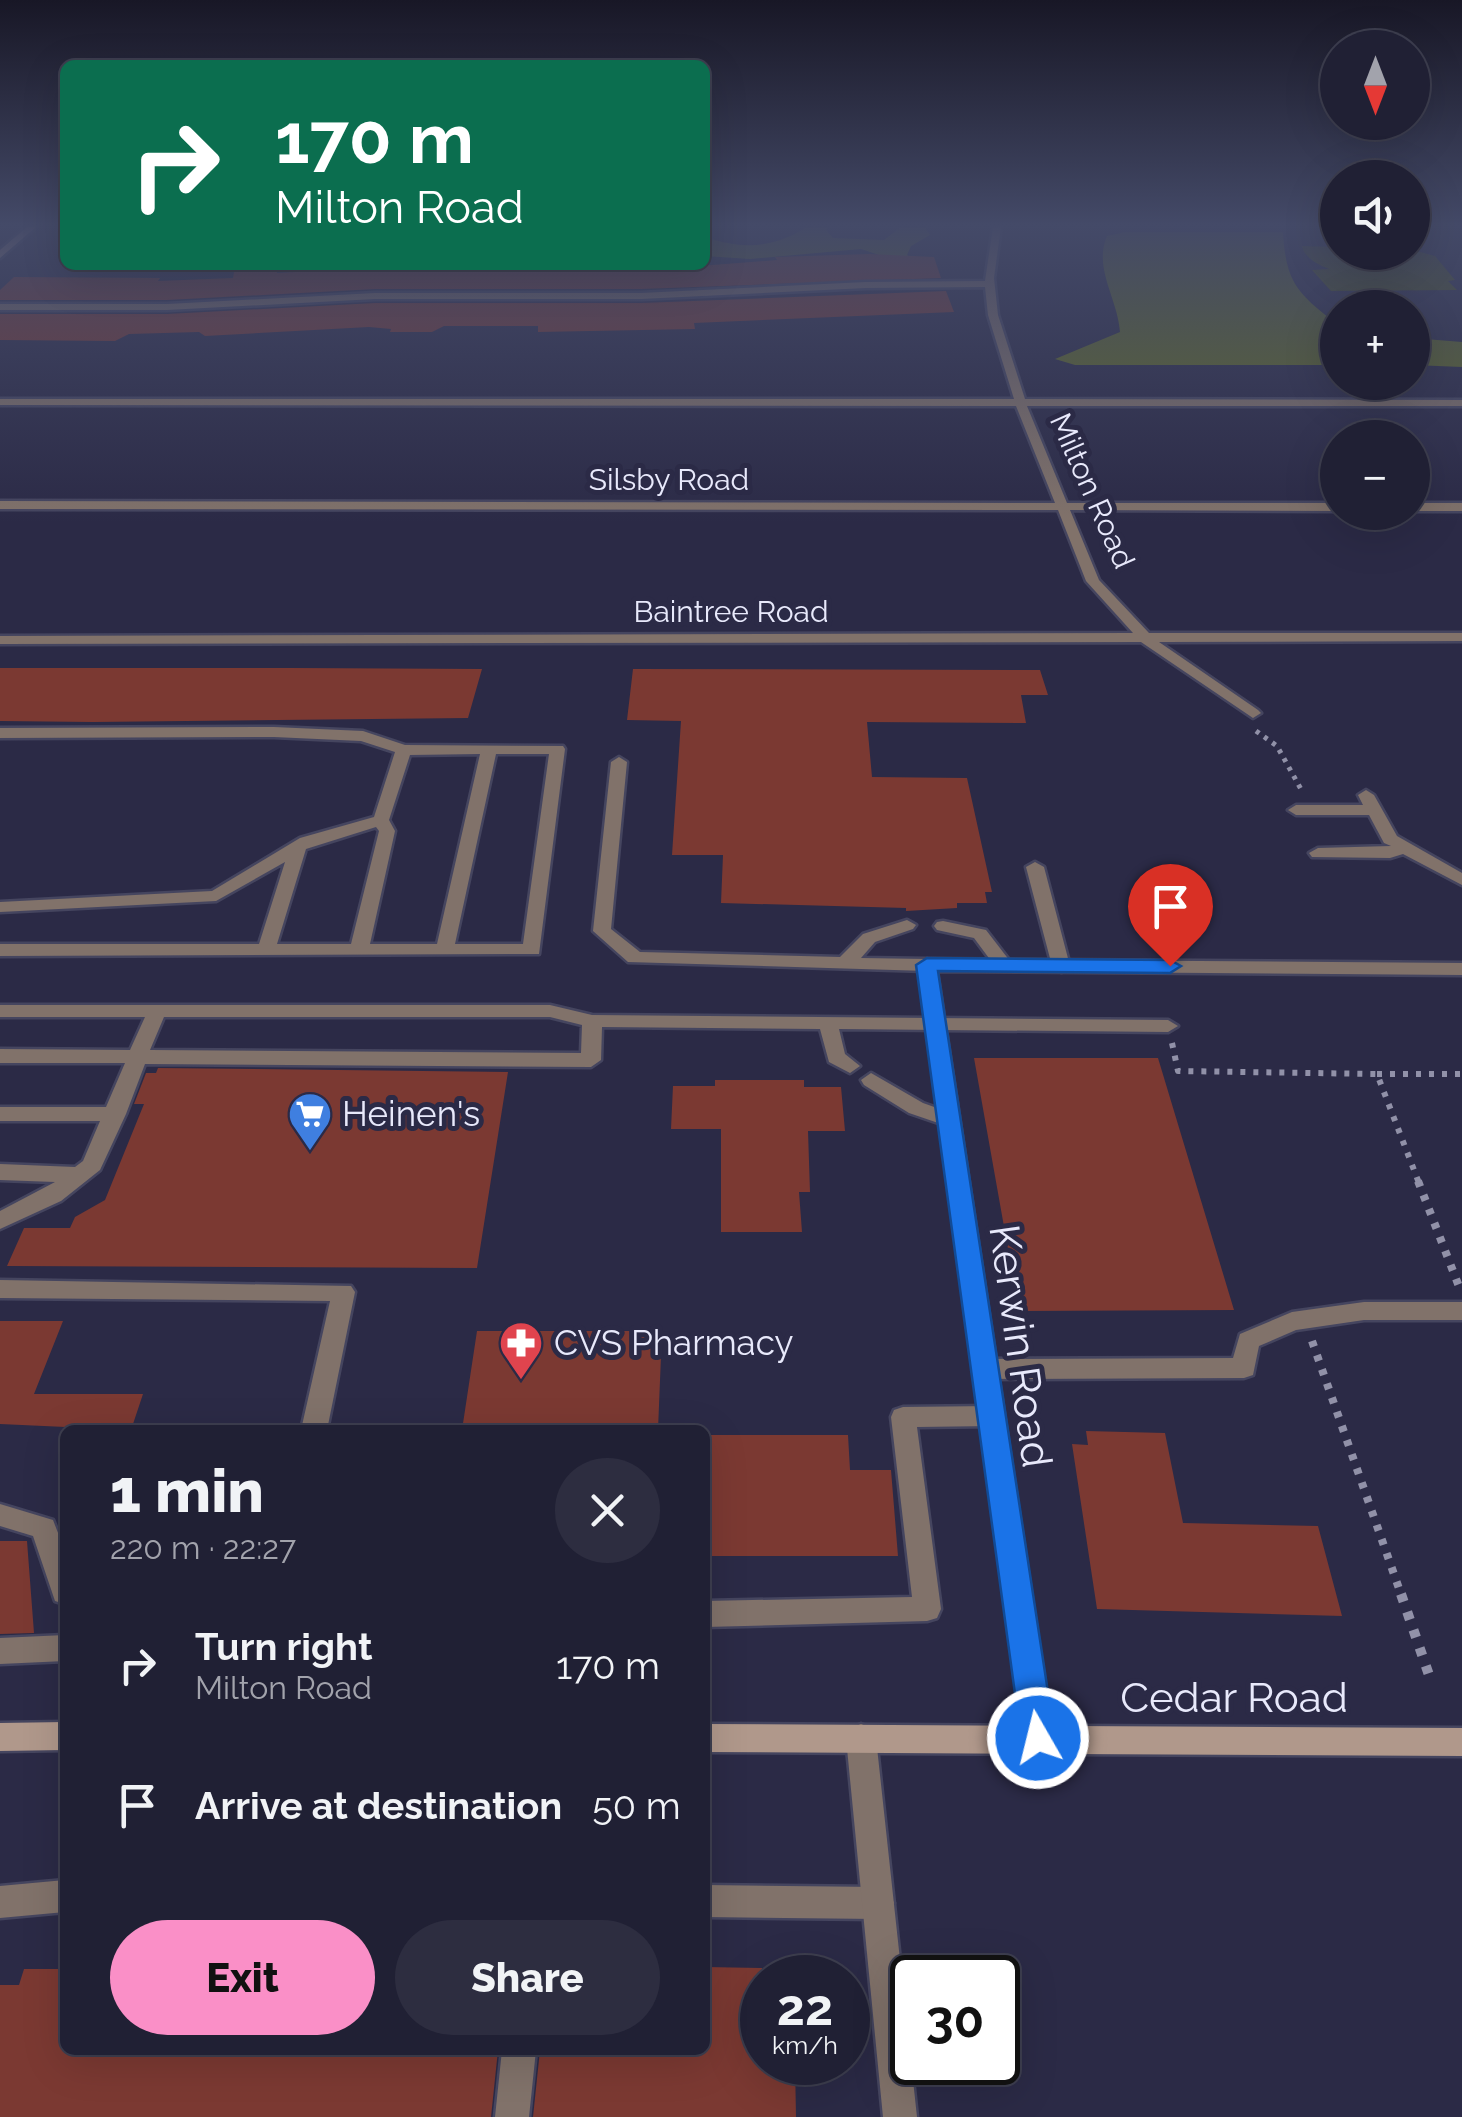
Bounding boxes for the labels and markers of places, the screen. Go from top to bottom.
pin [1128,864,1213,967]
supermarket icon: Heinen's [287,1091,333,1152]
place label: Heinen's [342,1093,480,1134]
pharmacy icon: CVS Pharmacy [498,1320,544,1381]
place label: CVS Pharmacy [554,1322,794,1363]

